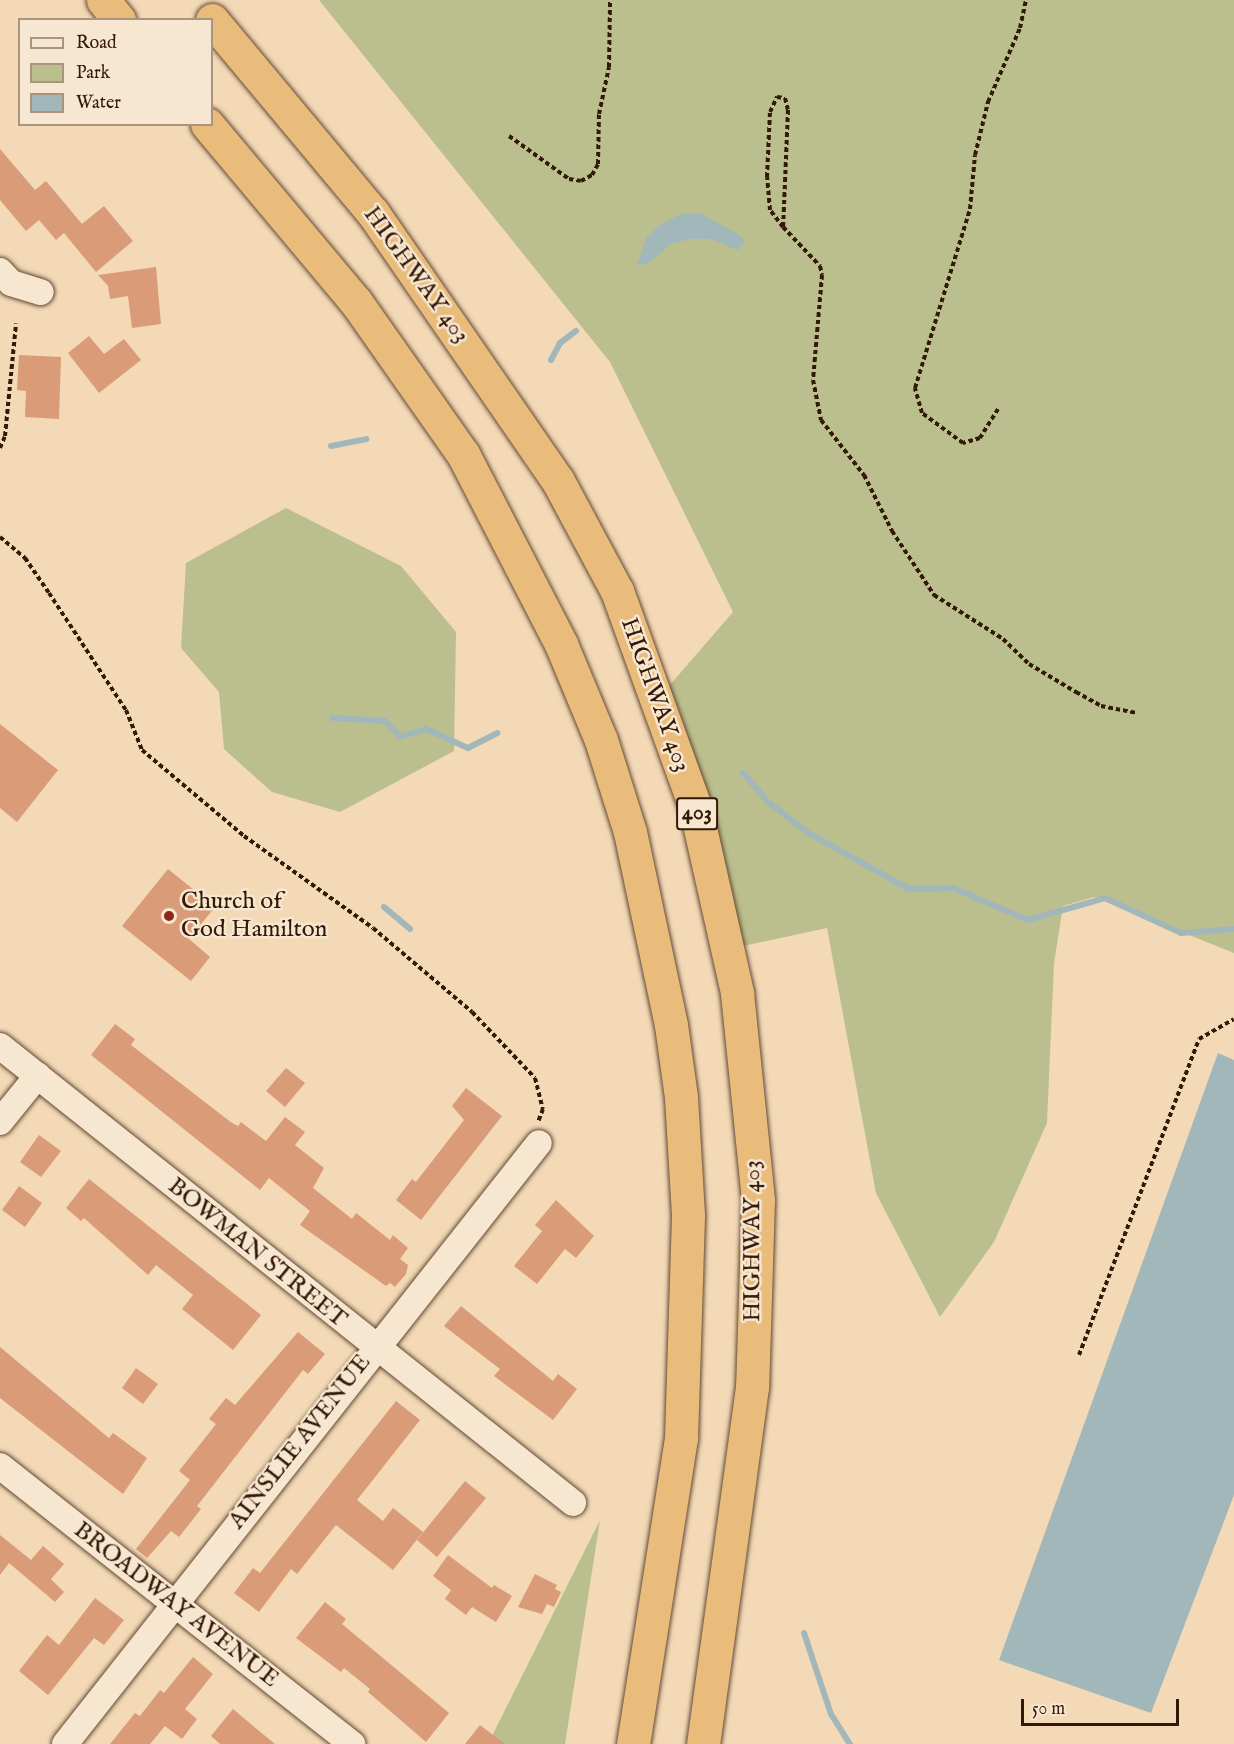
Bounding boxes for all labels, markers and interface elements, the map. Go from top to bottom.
legend [18,18,213,126]
text: Road [76,32,117,55]
text: Park [76,62,110,85]
text: Water [76,92,121,115]
street label: HIGHWAY 403 [357,201,475,349]
street label: HIGHWAY 403 [614,614,696,776]
road number: 403 [676,795,718,833]
place label: Church of God Hamilton [181,888,327,944]
marker: Church of God Hamilton [162,909,176,923]
street label: HIGHWAY 403 [739,1160,767,1322]
street label: BOWMAN STREET [162,1172,352,1334]
street label: AINSLIE AVENUE [223,1349,377,1535]
street label: BROADWAY AVENUE [68,1516,284,1694]
scale bar [1024,1687,1182,1725]
text: 50 m [1032,1698,1065,1721]

